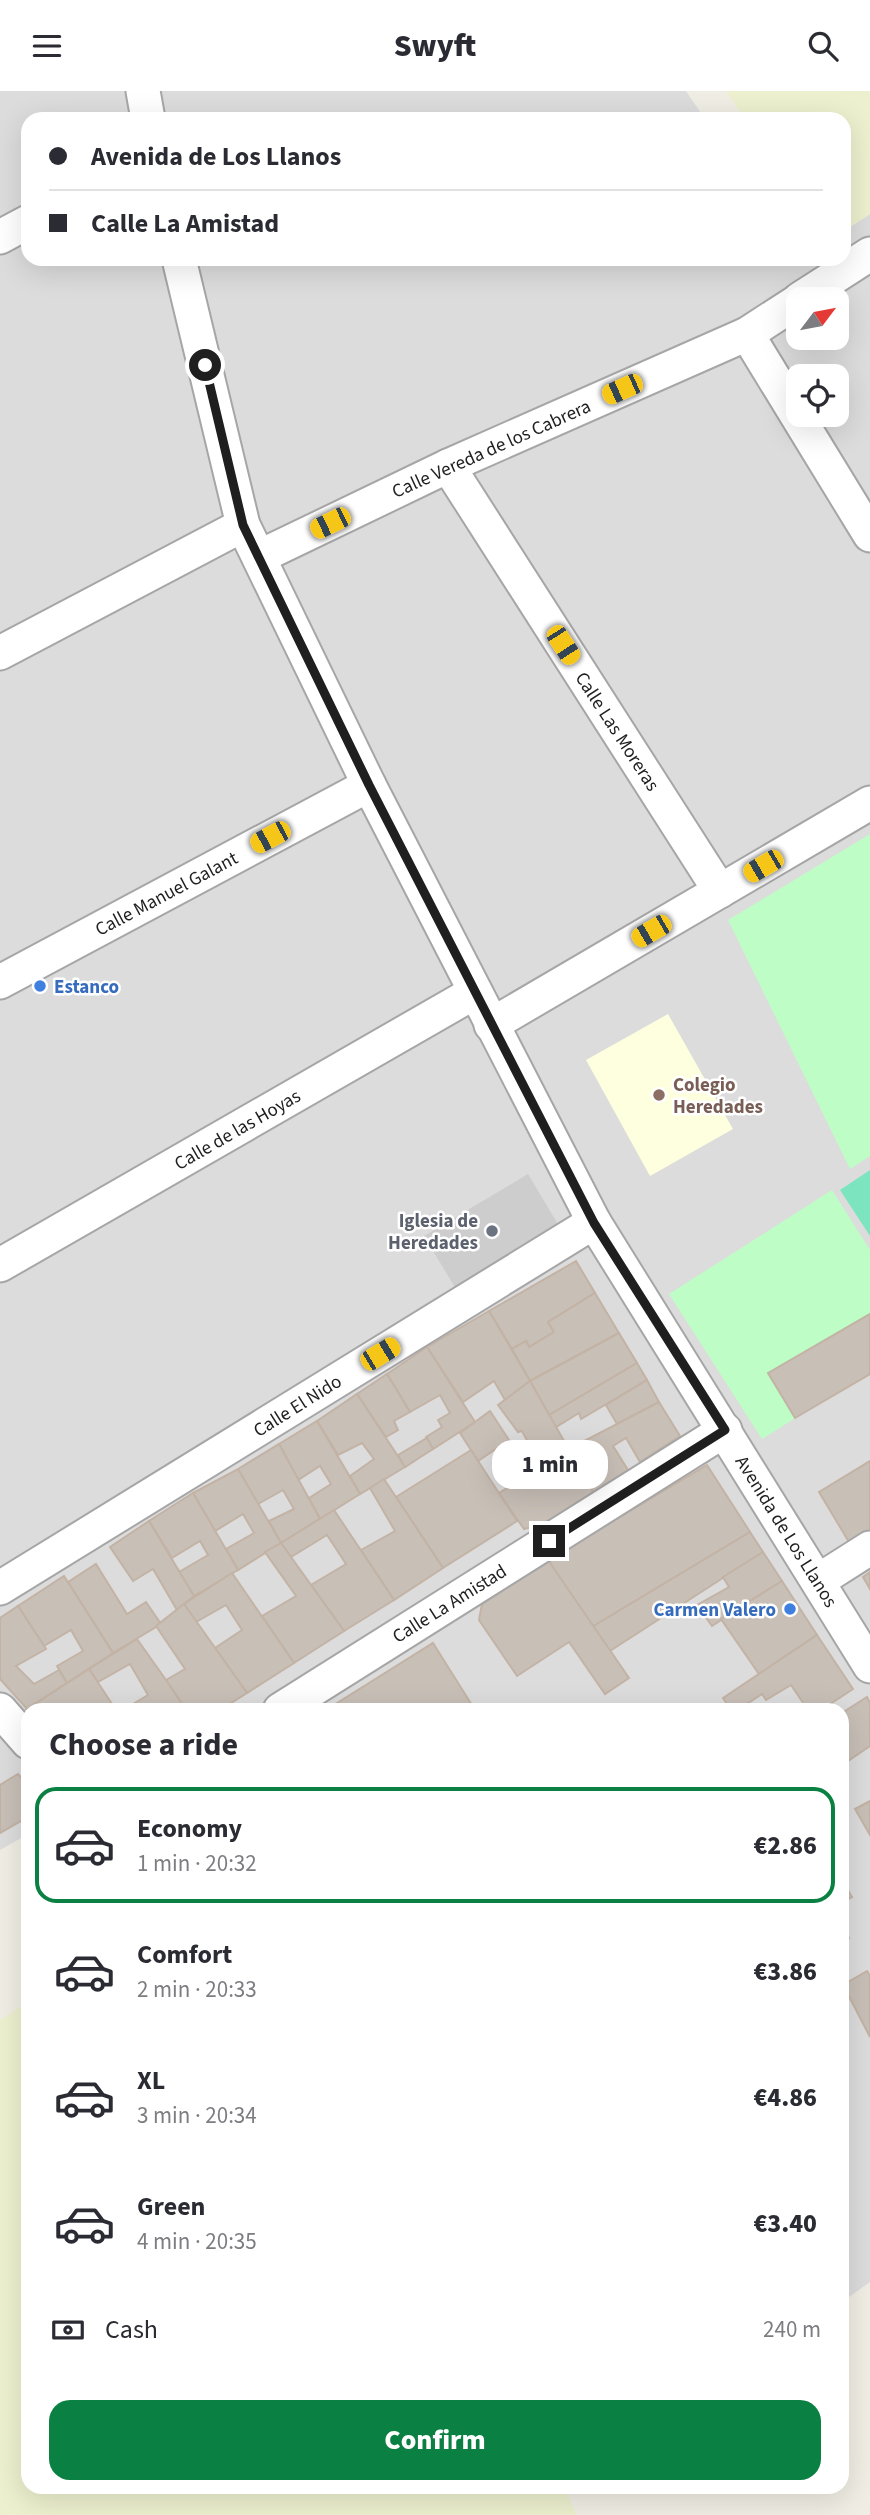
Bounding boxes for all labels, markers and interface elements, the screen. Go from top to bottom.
text: Swyft [394,23,476,69]
icon: menu [28,27,66,65]
icon: search [804,27,842,65]
text: Avenida de Los Llanos [91,138,341,175]
text: Calle La Amistad [91,205,279,242]
north arrow [786,287,849,350]
map controls [786,287,849,427]
route start [189,349,221,381]
button: locate [786,364,849,427]
car [599,371,646,407]
street label: Calle Vereda de los Cabrera [388,393,595,505]
car [307,504,354,542]
car [543,622,584,668]
street label: Calle Las Moreras [568,667,666,797]
car [247,818,294,856]
street label: Calle Manuel Galant [91,845,243,943]
car [740,846,787,886]
car [628,911,675,951]
place label: Estanco [54,974,119,1001]
marker: Estanco [32,978,48,994]
place label: Colegio Heredades [673,1072,763,1121]
street label: Calle de las Hoyas [170,1083,306,1177]
marker: Colegio Heredades [651,1087,667,1103]
place label: Iglesia de Heredades [388,1208,478,1257]
marker: Iglesia de Heredades [484,1223,500,1239]
car [357,1334,404,1374]
street label: Calle El Nido [248,1368,347,1444]
callout: 1 min [491,1439,607,1489]
text: 1 min [522,1448,578,1481]
street label: Avenida de Los Llanos [728,1451,843,1613]
route end [533,1525,565,1557]
street label: Calle La Amistad [387,1558,512,1650]
place label: Carmen Valero [653,1597,776,1624]
marker: Carmen Valero [782,1601,798,1617]
text: Choose a ride [49,1722,238,1768]
text: Economy [137,1810,242,1847]
icon: car [53,1814,116,1877]
text: €2.86 [753,1827,817,1864]
text: 1 min · 20:32 [137,1847,257,1880]
text: Comfort [137,1936,232,1973]
icon: car [53,1940,116,2003]
text: €3.86 [753,1953,817,1990]
text: 2 min · 20:33 [137,1973,257,2006]
text: XL [137,2062,165,2099]
icon: car [53,2066,116,2129]
text: €4.86 [753,2079,817,2116]
text: 3 min · 20:34 [137,2099,257,2132]
text: Green [137,2188,205,2225]
icon: car [53,2192,116,2255]
text: €3.40 [753,2205,817,2242]
text: 4 min · 20:35 [137,2225,257,2258]
icon: cash [49,2311,87,2349]
text: Cash [105,2311,158,2348]
text: 240 m [763,2313,821,2346]
button: Confirm [49,2400,821,2480]

